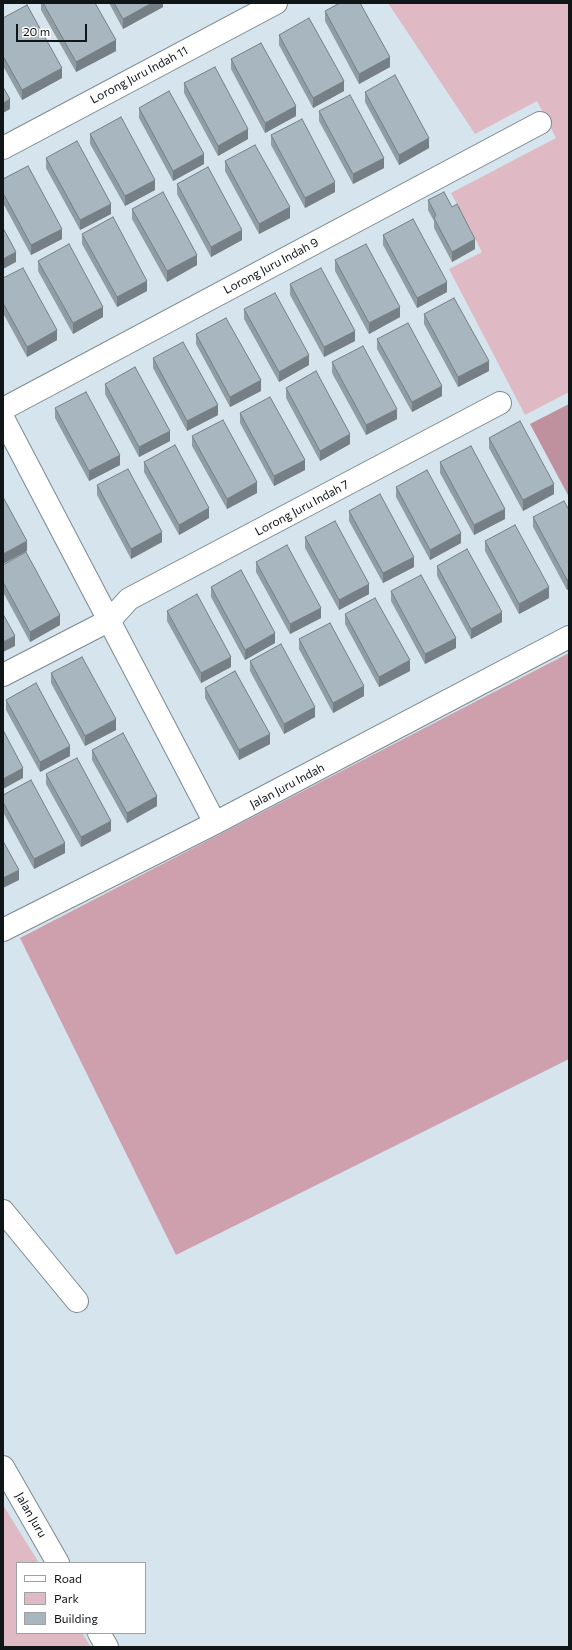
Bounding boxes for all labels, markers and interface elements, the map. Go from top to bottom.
scale bar [18,16,89,42]
text: 20 m [23,24,50,38]
street label: Lorong Juru Indah 11 [88,43,190,107]
street label: Lorong Juru Indah 9 [221,235,321,297]
street label: Lorong Juru Indah 7 [253,477,351,539]
street label: Jalan Juru Indah [247,760,327,812]
street label: Jalan Juru [12,1490,50,1540]
legend [16,1562,146,1634]
text: Road [54,1571,82,1585]
text: Park [54,1591,79,1605]
text: Building [54,1611,98,1625]

